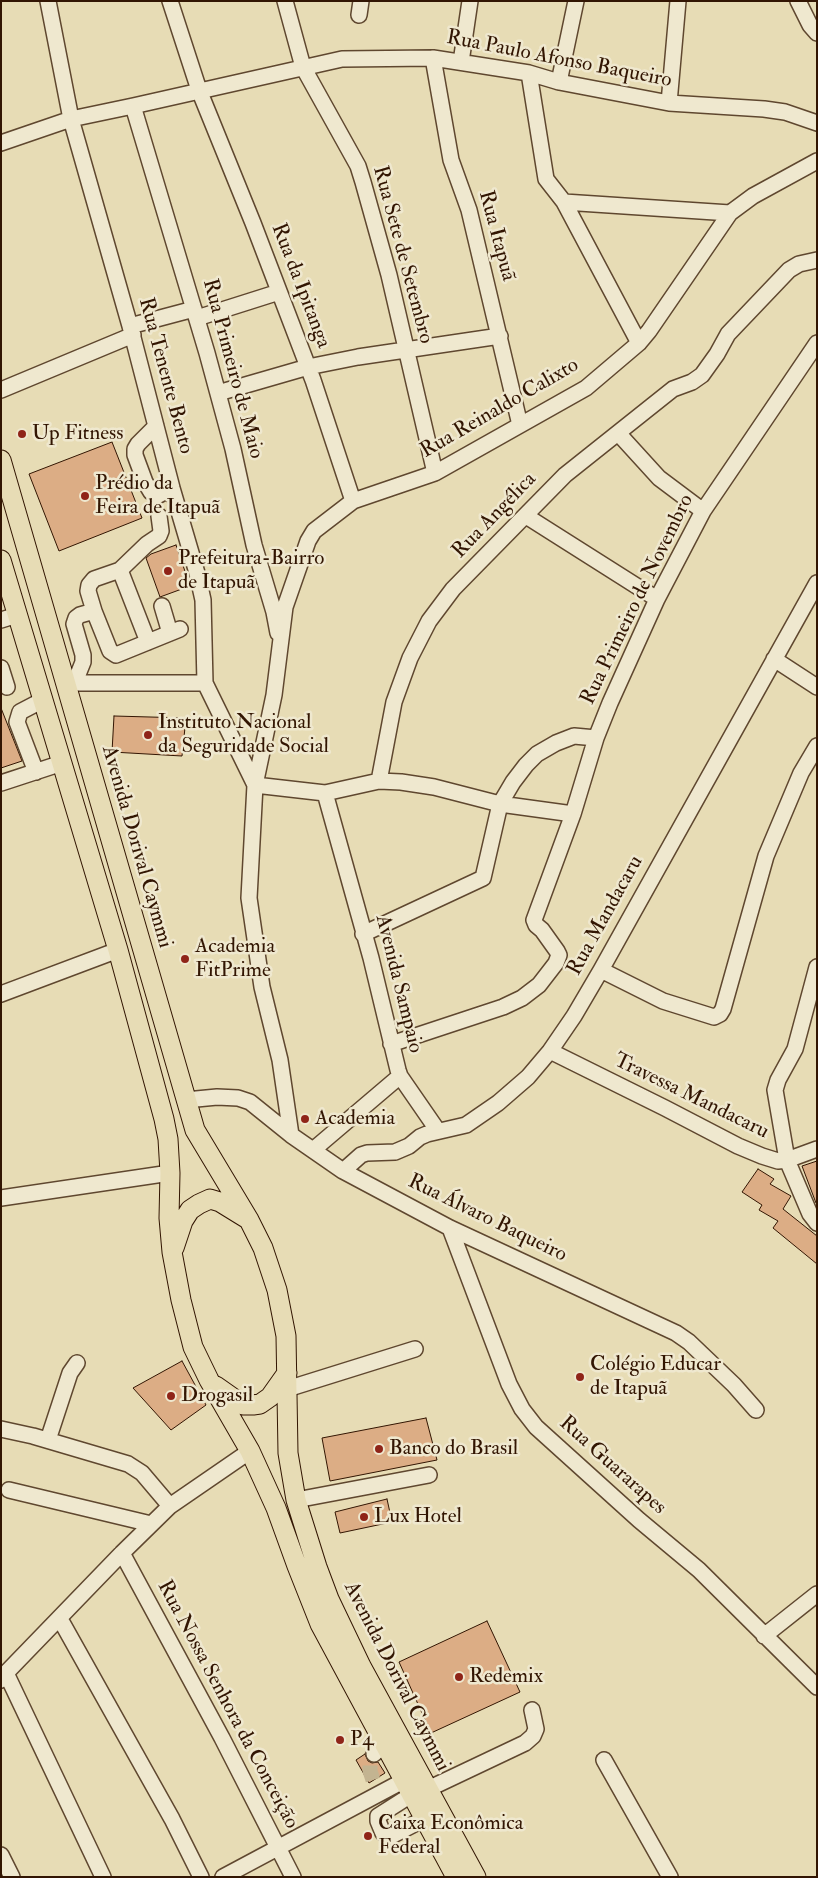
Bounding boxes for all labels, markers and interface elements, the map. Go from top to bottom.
street label: Rua Paulo Afonso Baqueiro [444,26,674,94]
street label: Rua Sete de Setembro [366,163,438,347]
street label: Rua Itapuã [472,188,520,284]
street label: Rua da Ipitanga [265,220,335,352]
street label: Rua Primeiro de Maio [196,276,268,462]
street label: Rua Tenente Bento [132,295,198,457]
street label: Rua Reinaldo Calixto [416,353,584,465]
place label: Up Fitness [32,421,123,447]
marker: Up Fitness [16,428,28,440]
street label: Rua Angélica [448,468,542,564]
place label: Prédio da Feira de Itapuã [95,471,220,521]
marker: Prédio da Feira de Itapuã [79,490,91,502]
street label: Rua Primeiro de Novembro [576,491,700,709]
place label: Prefeitura-Bairro de Itapuã [178,546,324,596]
marker: Prefeitura-Bairro de Itapuã [162,565,174,577]
place label: Instituto Nacional da Seguridade Social [158,710,329,760]
marker: Instituto Nacional da Seguridade Social [142,729,154,741]
street label: Avenida Dorival Caymmi [95,743,177,951]
street label: Rua Mandacaru [563,852,649,980]
street label: Avenida Sampaio [369,912,427,1056]
place label: Academia FitPrime [195,934,275,984]
marker: Academia FitPrime [179,953,191,965]
street label: Travessa Mandacaru [610,1049,772,1145]
place label: Academia [315,1106,395,1132]
marker: Academia [299,1113,311,1125]
street label: Rua Álvaro Baqueiro [403,1170,571,1268]
place label: Colégio Educar de Itapuã [590,1352,721,1402]
marker: Colégio Educar de Itapuã [574,1371,586,1383]
place label: Drogasil [181,1383,253,1409]
marker: Drogasil [165,1390,177,1402]
street label: Rua Guararapes [553,1411,671,1521]
place label: Banco do Brasil [389,1436,518,1462]
marker: Banco do Brasil [373,1443,385,1455]
place label: Lux Hotel [374,1504,462,1530]
marker: Lux Hotel [358,1511,370,1523]
street label: Rua Nossa Senhora da Conceição [151,1577,303,1833]
street label: Avenida Dorival Caymmi [337,1578,455,1776]
place label: Redemix [469,1664,543,1690]
marker: Redemix [453,1671,465,1683]
place label: P4 [350,1727,374,1753]
marker: P4 [334,1734,346,1746]
place label: Caixa Econômica Federal [378,1811,523,1861]
marker: Caixa Econômica Federal [362,1830,374,1842]

